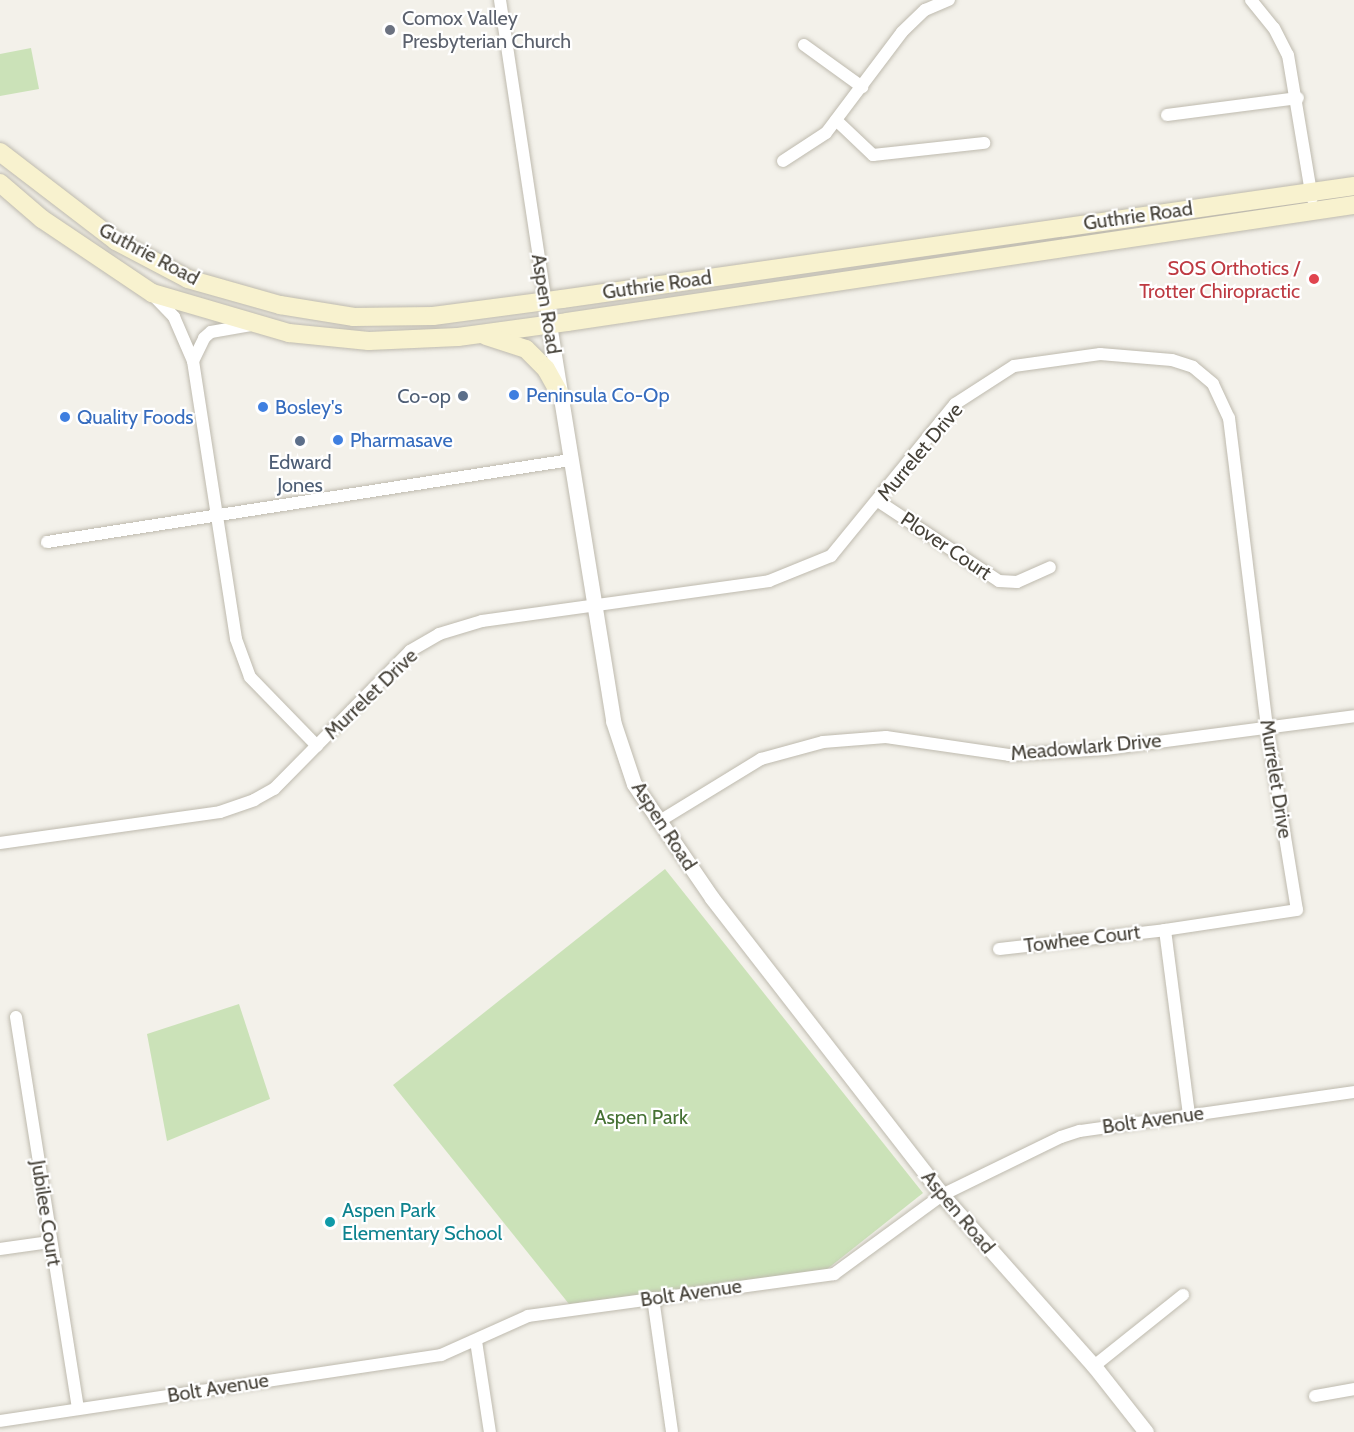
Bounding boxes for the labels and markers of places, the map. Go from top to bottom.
place label: Comox Valley Presbyterian Church [402,6,571,53]
marker: Comox Valley Presbyterian Church [383,23,397,37]
place label: SOS Orthotics / Trotter Chiropractic [1139,256,1300,303]
marker: SOS Orthotics / Trotter Chiropractic [1305,270,1323,288]
place label: Peninsula Co-Op [526,383,670,407]
place label: Co-op [397,384,451,408]
marker: Peninsula Co-Op [507,388,521,402]
marker: Co-op [456,389,470,403]
place label: Bosley's [275,395,343,419]
marker: Bosley's [256,400,270,414]
place label: Quality Foods [77,405,194,429]
marker: Quality Foods [58,410,72,424]
place label: Pharmasave [350,428,453,452]
marker: Pharmasave [331,433,345,447]
marker: Edward Jones [293,434,307,448]
place label: Edward Jones [268,450,332,497]
place label: Aspen Park Elementary School [342,1198,502,1245]
marker: Aspen Park Elementary School [323,1215,337,1229]

